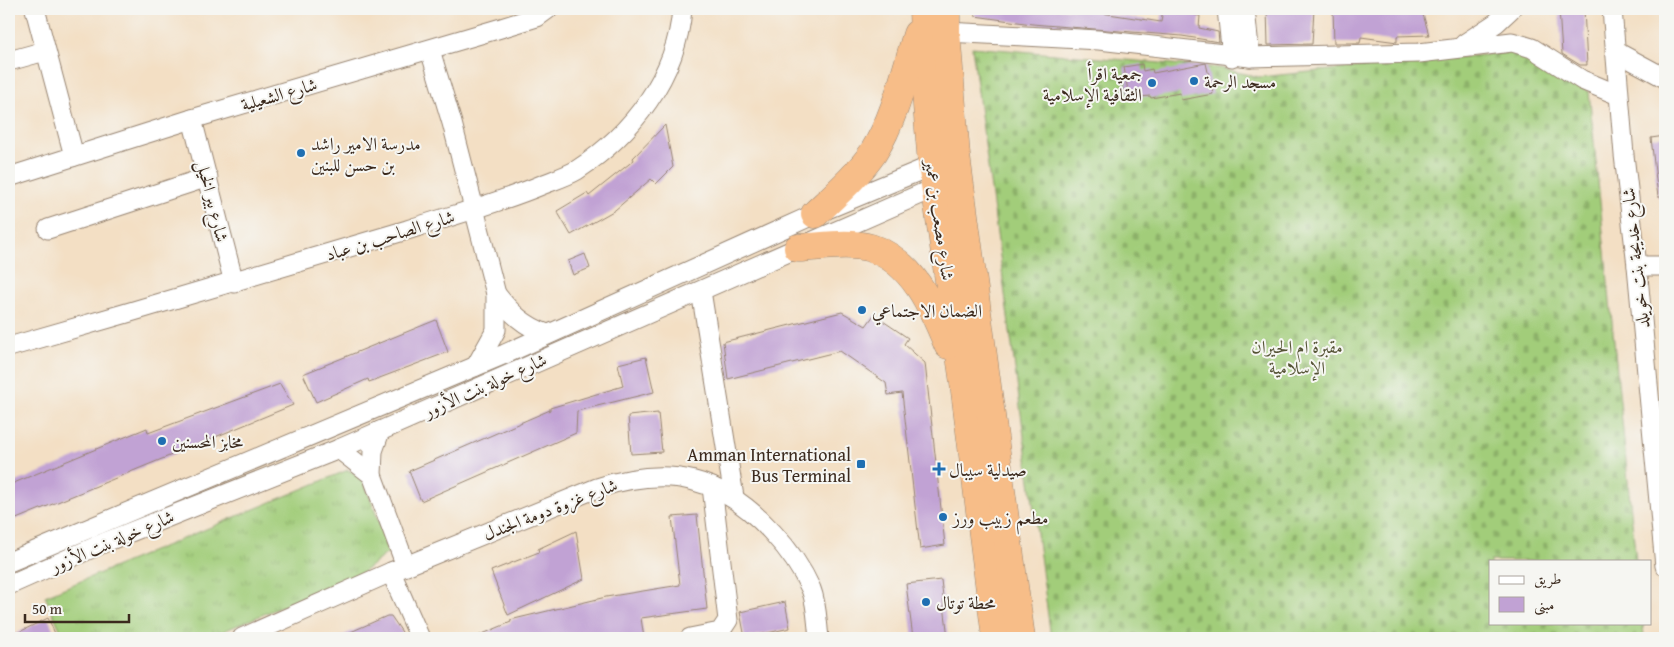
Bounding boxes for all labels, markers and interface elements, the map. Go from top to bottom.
place label: جمعية اقرأ الثقافية الإسلامية [1043,60,1142,108]
place label: مسجد الرحمة [1204,68,1276,95]
street label: شارع الشعيلية [238,70,321,120]
marker: مسجد الرحمة [1188,75,1200,87]
marker: جمعية اقرأ الثقافية الإسلامية [1146,77,1158,89]
place label: مدرسة الامير راشد بن حسن للبنين [311,130,421,178]
marker: مدرسة الامير راشد بن حسن للبنين [295,147,307,159]
street label: شارع مصعب بن عمير [916,156,962,282]
street label: شارع بير الخيل [188,157,236,245]
street label: شارع خديجة بنت خويلد [1614,186,1658,330]
street label: شارع الصاحب بن عباد [322,203,458,269]
place label: الضمان الاجتماعي [872,297,982,326]
marker: الضمان الاجتماعي [856,304,868,316]
park label: مقبرة ام الحيران الإسلامية [1251,333,1343,381]
street label: شارع خولة بنت الأزور [417,346,552,427]
place label: مخابز المحسنين [172,428,243,455]
marker: مخابز المحسنين [156,435,168,447]
place label: Amman International Bus Terminal [687,441,851,489]
place label: صيدلية سيبال [949,456,1027,483]
marker: Amman International Bus Terminal [855,458,867,470]
marker: صيدلية سيبال [933,463,945,475]
street label: شارع غزوة دومة الجندل [479,471,622,549]
street label: شارع خولة بنت الأزور [44,503,179,582]
place label: مطعم زبيب ورز [951,504,1049,535]
marker: مطعم زبيب ورز [937,511,949,523]
legend [1489,560,1652,624]
text: طريق [1534,568,1561,589]
place label: محطة توتال [936,589,996,616]
scale bar [25,592,129,624]
text: مبنى [1534,594,1554,616]
marker: محطة توتال [920,596,932,608]
text: 50 m [32,598,63,619]

